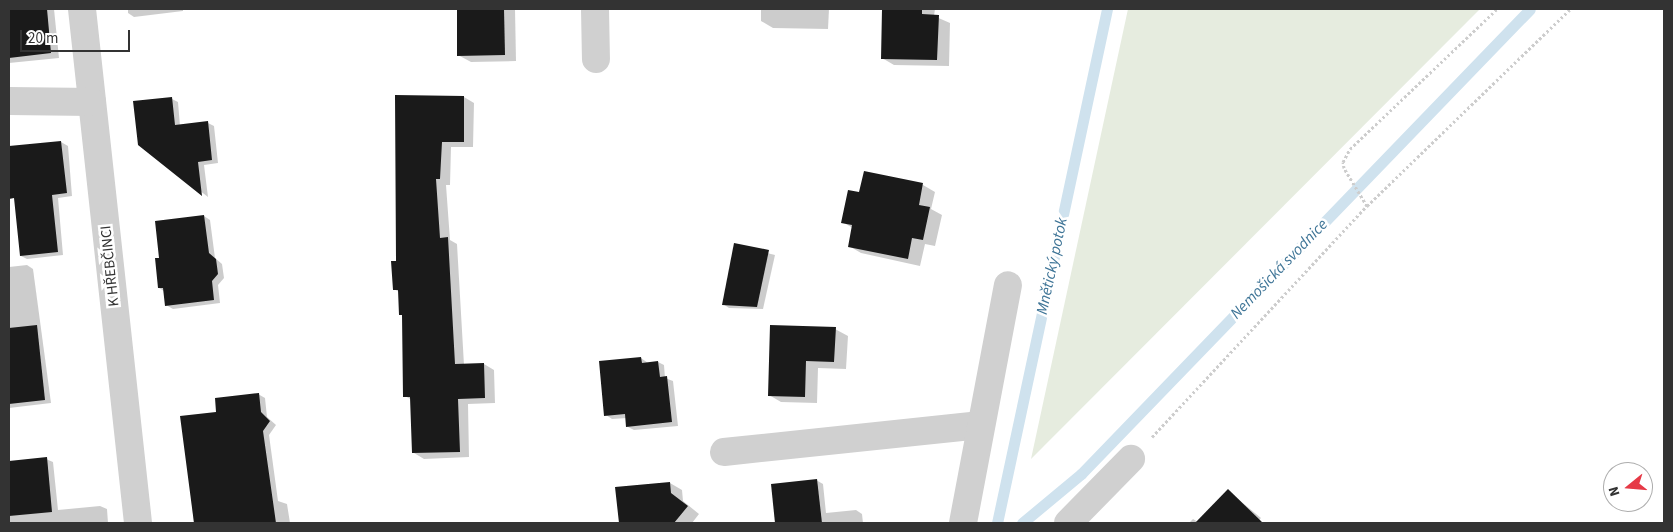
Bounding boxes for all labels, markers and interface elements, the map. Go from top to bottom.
scale bar [22,20,132,52]
text: 20 m [28,28,58,49]
water label: Nemošická svodnice [1226,215,1332,323]
water label: Mnětický potok [1032,216,1072,316]
street label: K HŘEBČINCI [97,225,123,307]
north arrow [1603,462,1653,512]
text: N [1604,484,1626,498]

